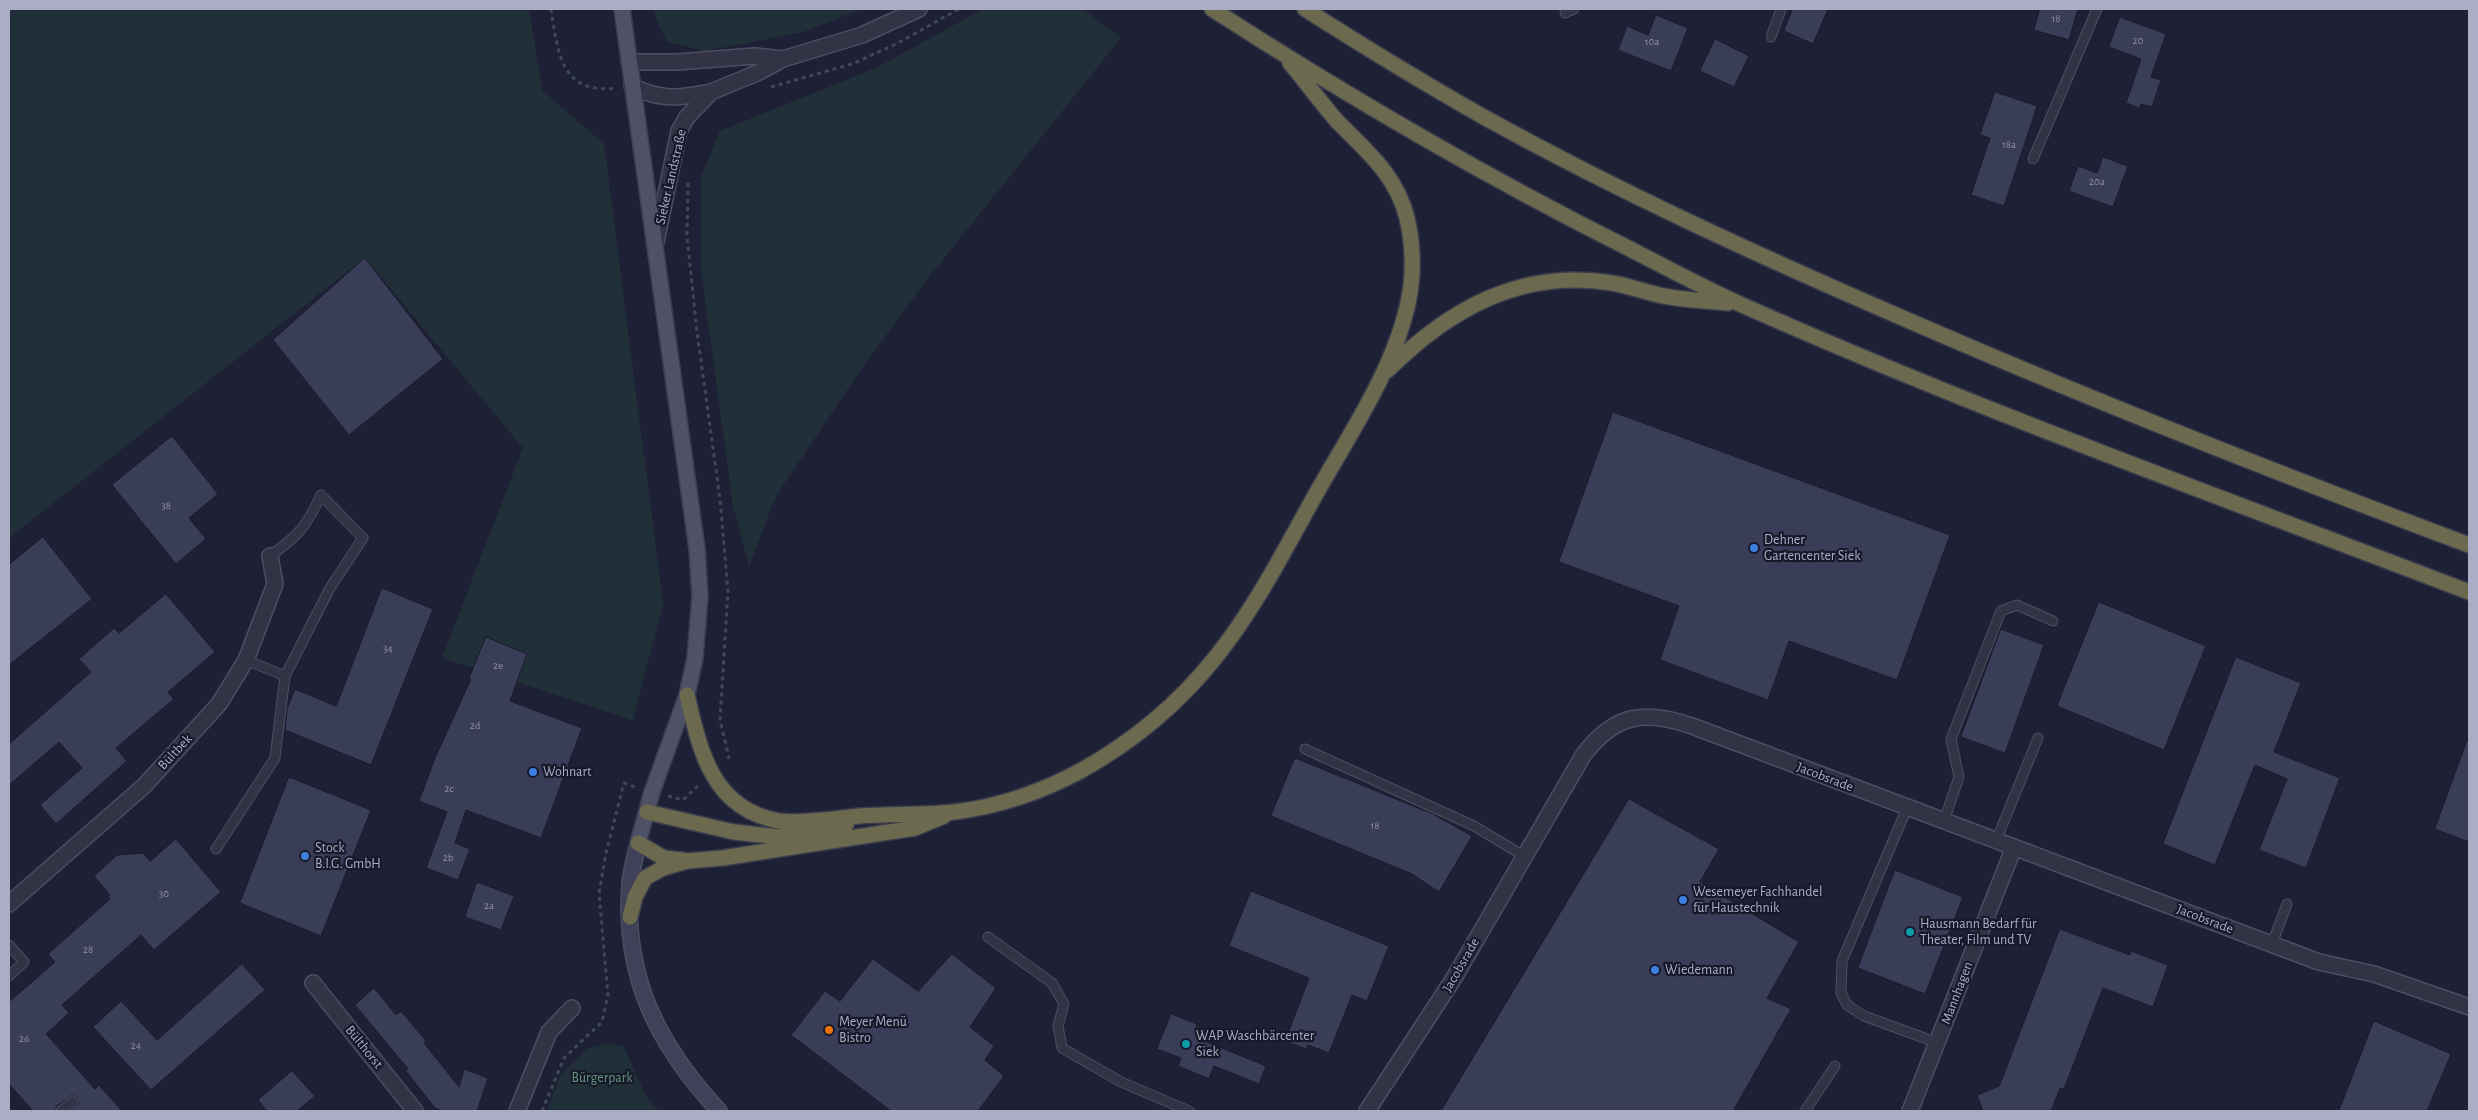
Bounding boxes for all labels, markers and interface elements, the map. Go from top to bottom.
house number: 18 [2052,12,2060,26]
house number: 20 [2133,34,2143,48]
house number: 10a [1645,35,1659,49]
street label: Sieker Landstraße [652,128,690,226]
house number: 18a [2002,138,2016,152]
house number: 20a [2089,175,2105,189]
house number: 38 [161,499,171,513]
place label: Dehner Gartencenter Siek [1764,532,1861,564]
marker: Dehner Gartencenter Siek [1748,542,1760,554]
house number: 34 [383,642,393,656]
house number: 2e [493,659,503,673]
house number: 2d [470,719,480,733]
street label: Bültbek [154,731,196,773]
street label: Jacobsrade [1794,758,1856,796]
place label: Wohnart [543,764,591,780]
marker: Wohnart [527,766,539,778]
house number: 2c [444,782,454,796]
house number: 18 [1371,819,1379,833]
place label: Stock B.I.G. GmbH [315,840,381,872]
marker: Stock B.I.G. GmbH [299,850,311,862]
house number: 2b [443,851,453,865]
place label: Wesemeyer Fachhandel für Haustechnik [1693,884,1822,916]
house number: 30 [159,887,169,901]
marker: Wesemeyer Fachhandel für Haustechnik [1677,894,1689,906]
house number: 2a [484,899,494,913]
street label: Jacobsrade [2174,900,2236,938]
place label: Hausmann Bedarf für Theater, Film und TV [1920,916,2036,949]
marker: Hausmann Bedarf für Theater, Film und TV [1904,926,1916,938]
street label: Jacobsrade [1439,935,1483,995]
house number: 28 [83,943,93,957]
street label: Mannhagen [1937,959,1977,1027]
place label: Wiedemann [1665,962,1733,978]
marker: Wiedemann [1649,964,1661,976]
place label: Meyer Menü Bistro [839,1014,907,1046]
street label: Bülthorst [341,1022,387,1072]
marker: Meyer Menü Bistro [823,1024,835,1036]
place label: WAP Waschbärcenter Siek [1196,1028,1314,1060]
house number: 26 [19,1032,29,1046]
marker: WAP Waschbärcenter Siek [1180,1038,1192,1050]
house number: 24 [131,1039,141,1053]
park label: Bürgerpark [571,1070,633,1086]

